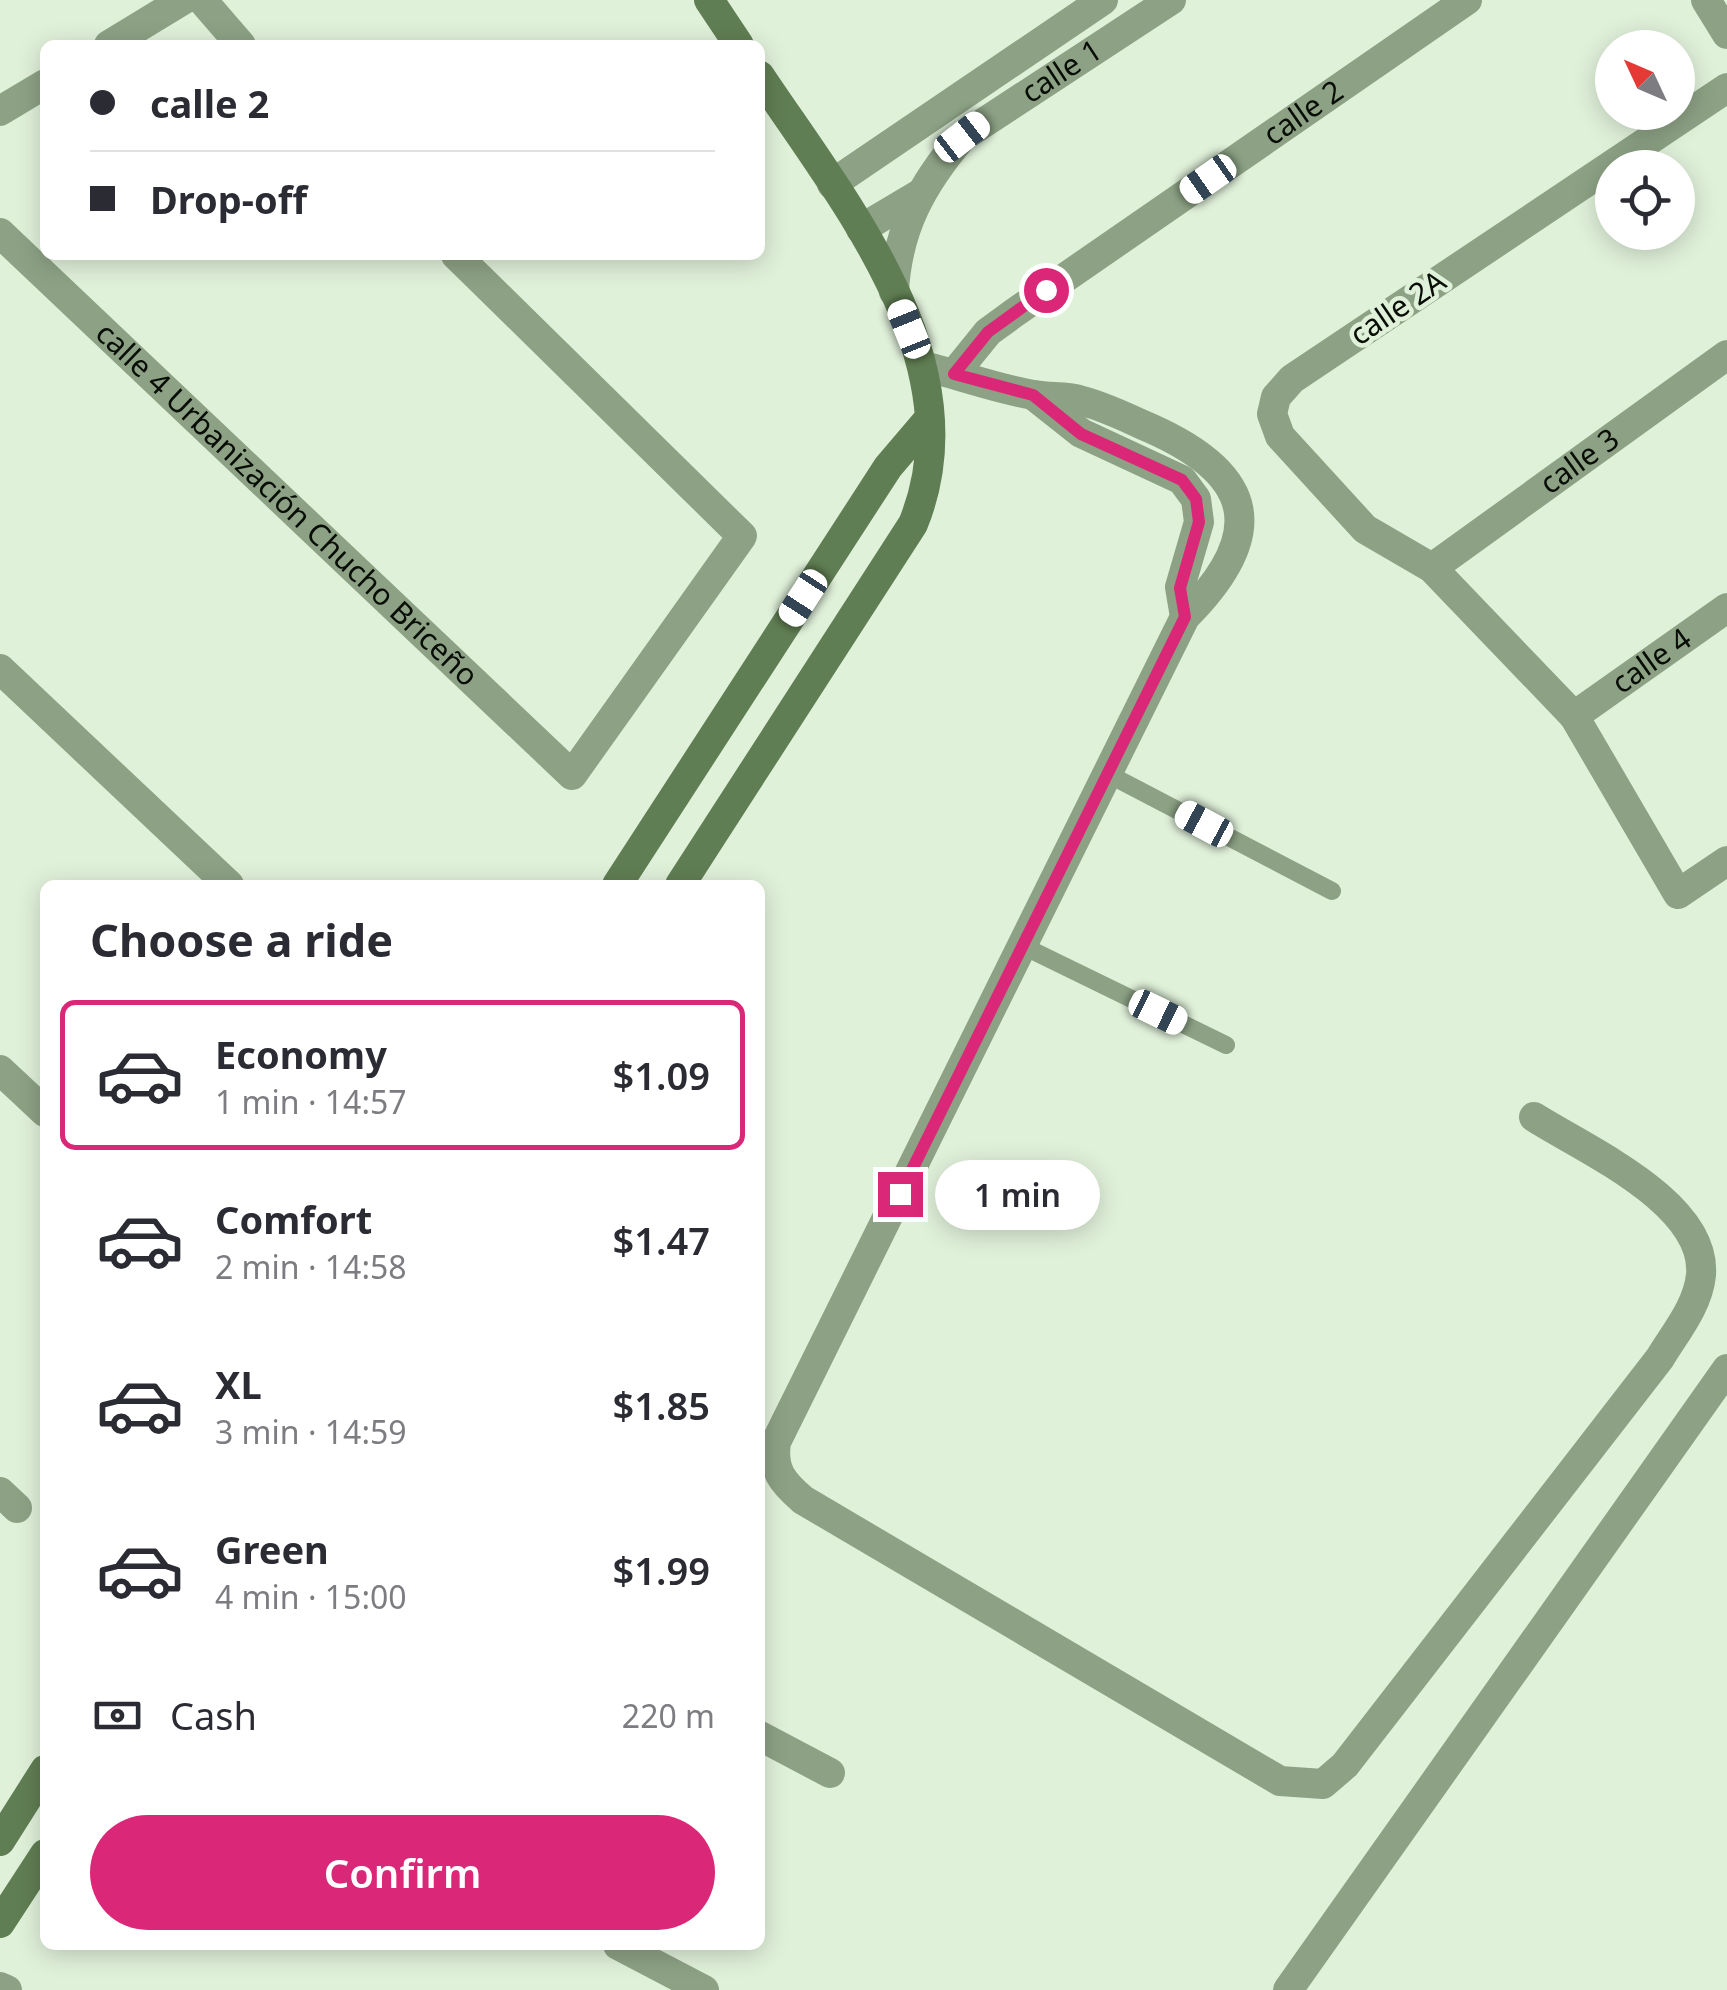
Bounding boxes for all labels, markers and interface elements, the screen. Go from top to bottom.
street label: calle 1 [1013,29,1109,112]
north arrow [1595,30,1695,130]
map controls [1595,30,1695,250]
street label: calle 2 [1254,70,1351,154]
text: calle 2 [150,77,269,129]
car [929,107,995,167]
car [1175,150,1241,208]
button: locate [1595,150,1695,250]
text: Drop-off [150,173,307,225]
street label: calle 2A [1341,259,1454,354]
route start [1024,268,1069,313]
car [884,296,934,362]
street label: calle 4 Urbanización Chucho Briceño [88,312,488,695]
street label: calle 3 [1531,418,1627,503]
car [774,565,832,631]
street label: calle 4 [1603,618,1699,702]
car [1170,797,1238,851]
text: Choose a ride [90,909,393,970]
car [1124,985,1192,1039]
text: Economy [215,1028,387,1080]
icon: car [95,1030,185,1120]
text: $1.09 [613,1049,710,1101]
text: 1 min · 14:57 [215,1080,407,1123]
callout: 1 min [935,1159,1100,1229]
route end [878,1172,923,1217]
text: 1 min [974,1173,1061,1216]
text: Comfort [215,1193,372,1245]
icon: car [95,1195,185,1285]
text: $1.47 [613,1214,710,1266]
text: 2 min · 14:58 [215,1245,407,1288]
text: XL [215,1358,262,1410]
icon: car [95,1360,185,1450]
text: $1.85 [613,1379,710,1431]
text: 3 min · 14:59 [215,1410,407,1453]
text: Green [215,1523,329,1575]
icon: car [95,1525,185,1615]
text: $1.99 [613,1544,710,1596]
text: 4 min · 15:00 [215,1575,407,1618]
icon: cash [90,1688,145,1743]
text: Cash [170,1689,257,1741]
text: 220 m [622,1694,715,1737]
button: Confirm [90,1815,715,1930]

